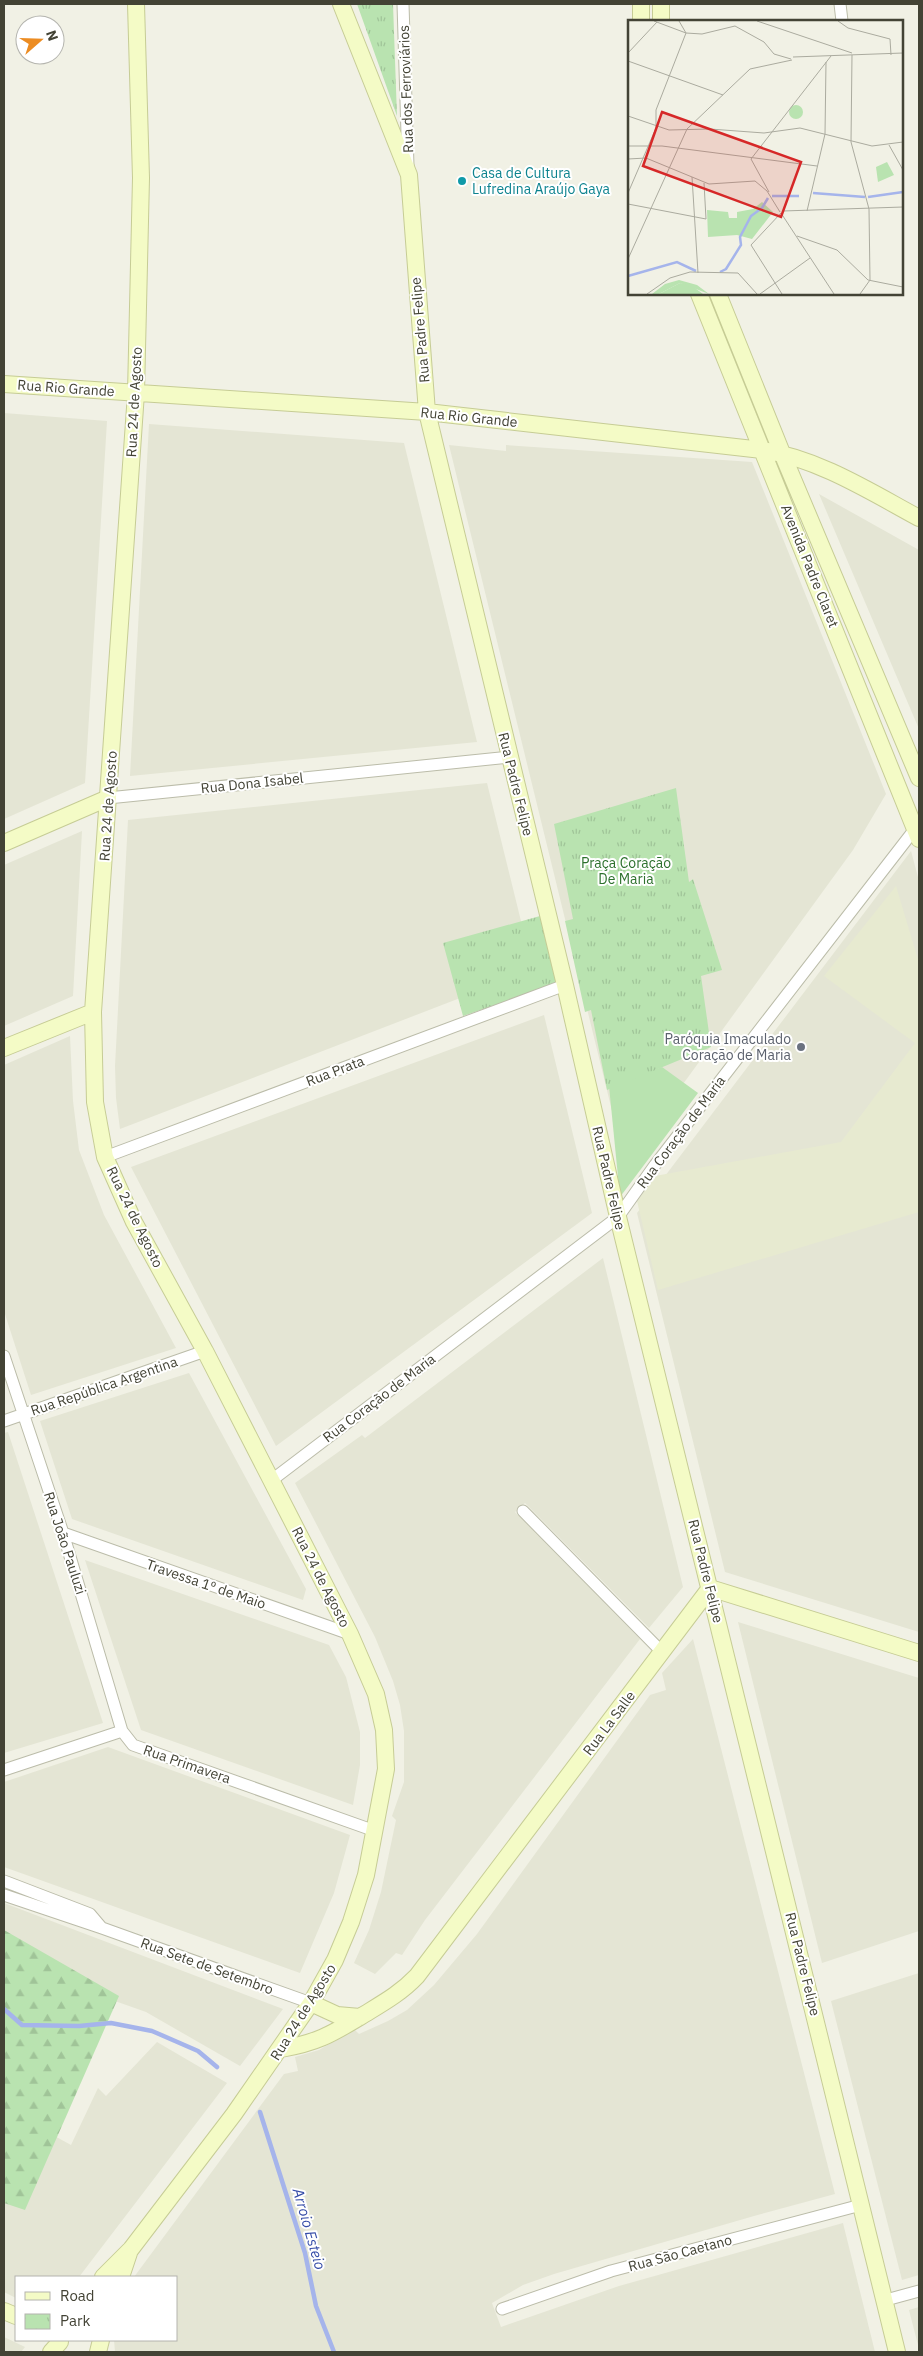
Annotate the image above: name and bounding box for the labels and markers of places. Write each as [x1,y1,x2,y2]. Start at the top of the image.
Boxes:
place label: Casa de Cultura Lufredina Araújo Gaya [472,164,611,198]
marker: Casa de Cultura Lufredina Araújo Gaya [456,175,468,187]
place label: Paróquia Imaculado Coração de Maria [664,1030,792,1064]
marker: Paróquia Imaculado Coração de Maria [795,1041,807,1053]

